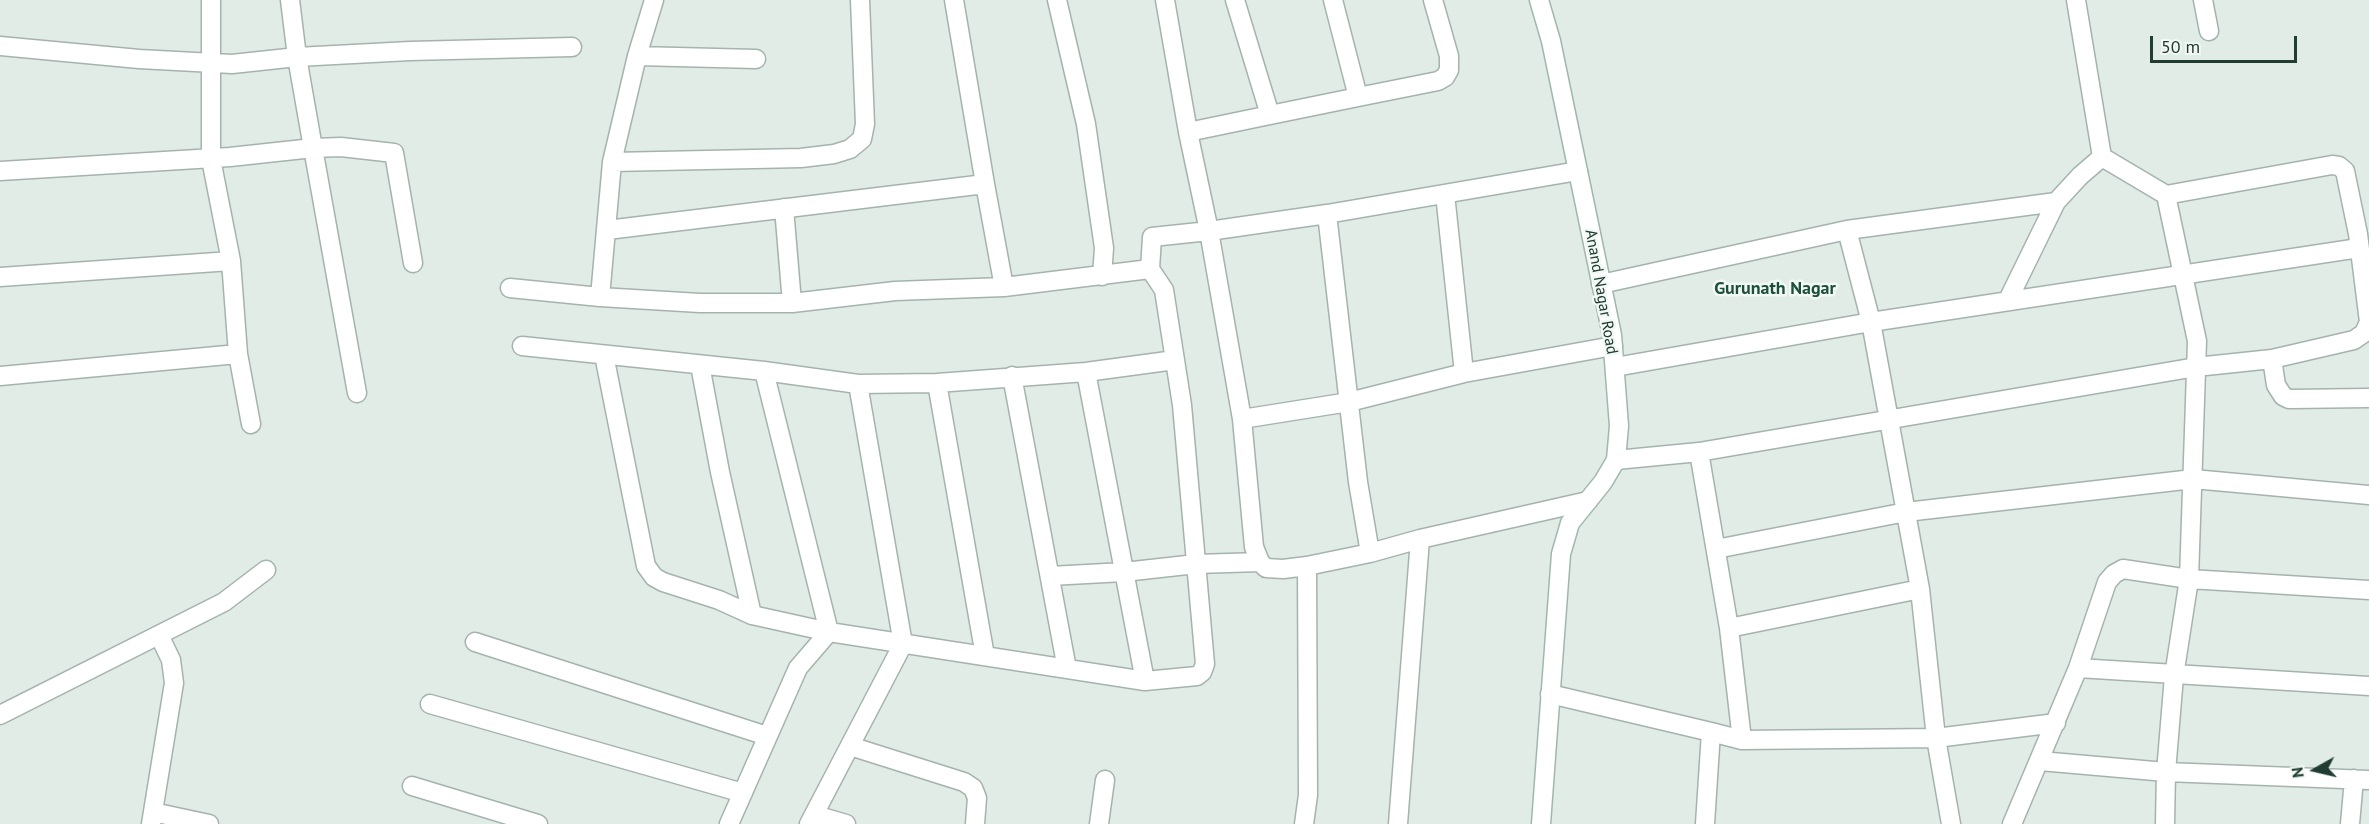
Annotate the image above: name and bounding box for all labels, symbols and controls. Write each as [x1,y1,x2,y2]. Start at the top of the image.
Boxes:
scale bar [2153,24,2300,62]
text: 50 m [2161,35,2200,58]
street label: Anand Nagar Road [1581,228,1621,356]
district label: Gurunath Nagar [1714,278,1836,300]
north arrow [2285,740,2345,800]
text: N [2287,766,2308,779]

